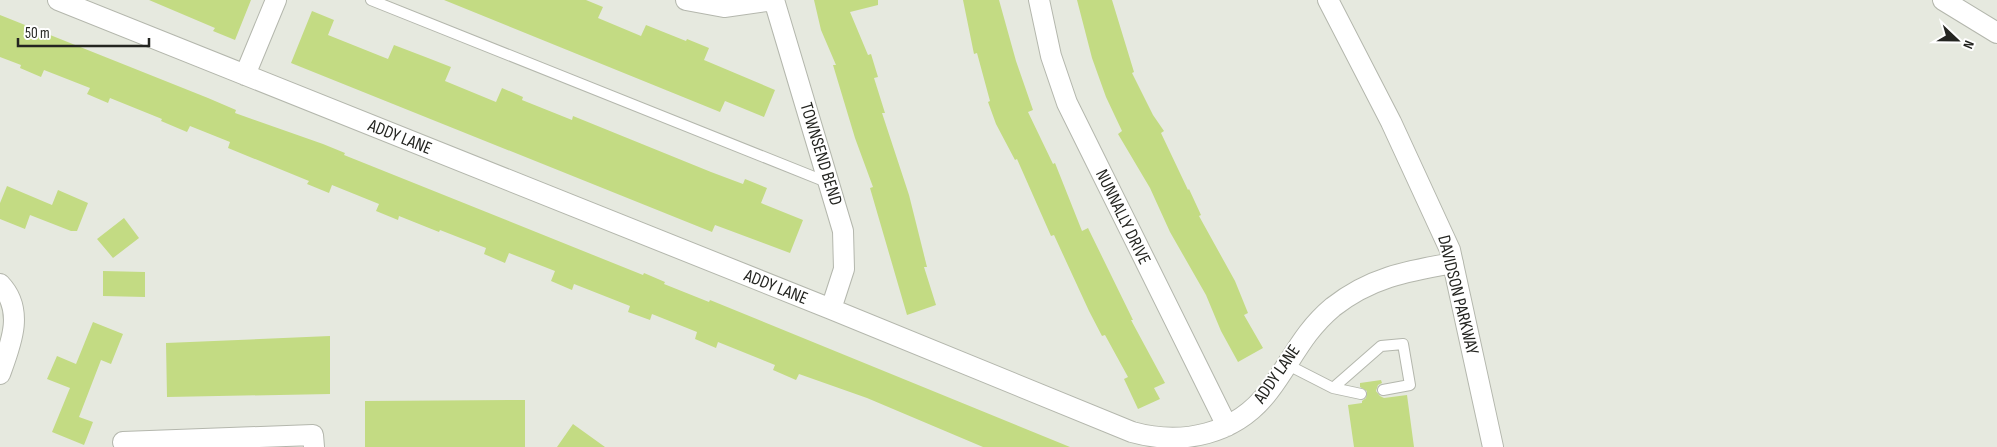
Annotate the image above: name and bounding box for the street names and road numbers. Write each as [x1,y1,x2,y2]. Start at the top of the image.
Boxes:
street label: TOWNSEND BEND [795,100,847,208]
street label: ADDY LANE [364,114,435,159]
street label: NUNNALLY DRIVE [1091,166,1155,268]
street label: DAVIDSON PARKWAY [1433,233,1483,357]
street label: ADDY LANE [740,264,811,309]
street label: ADDY LANE [1249,341,1305,408]

